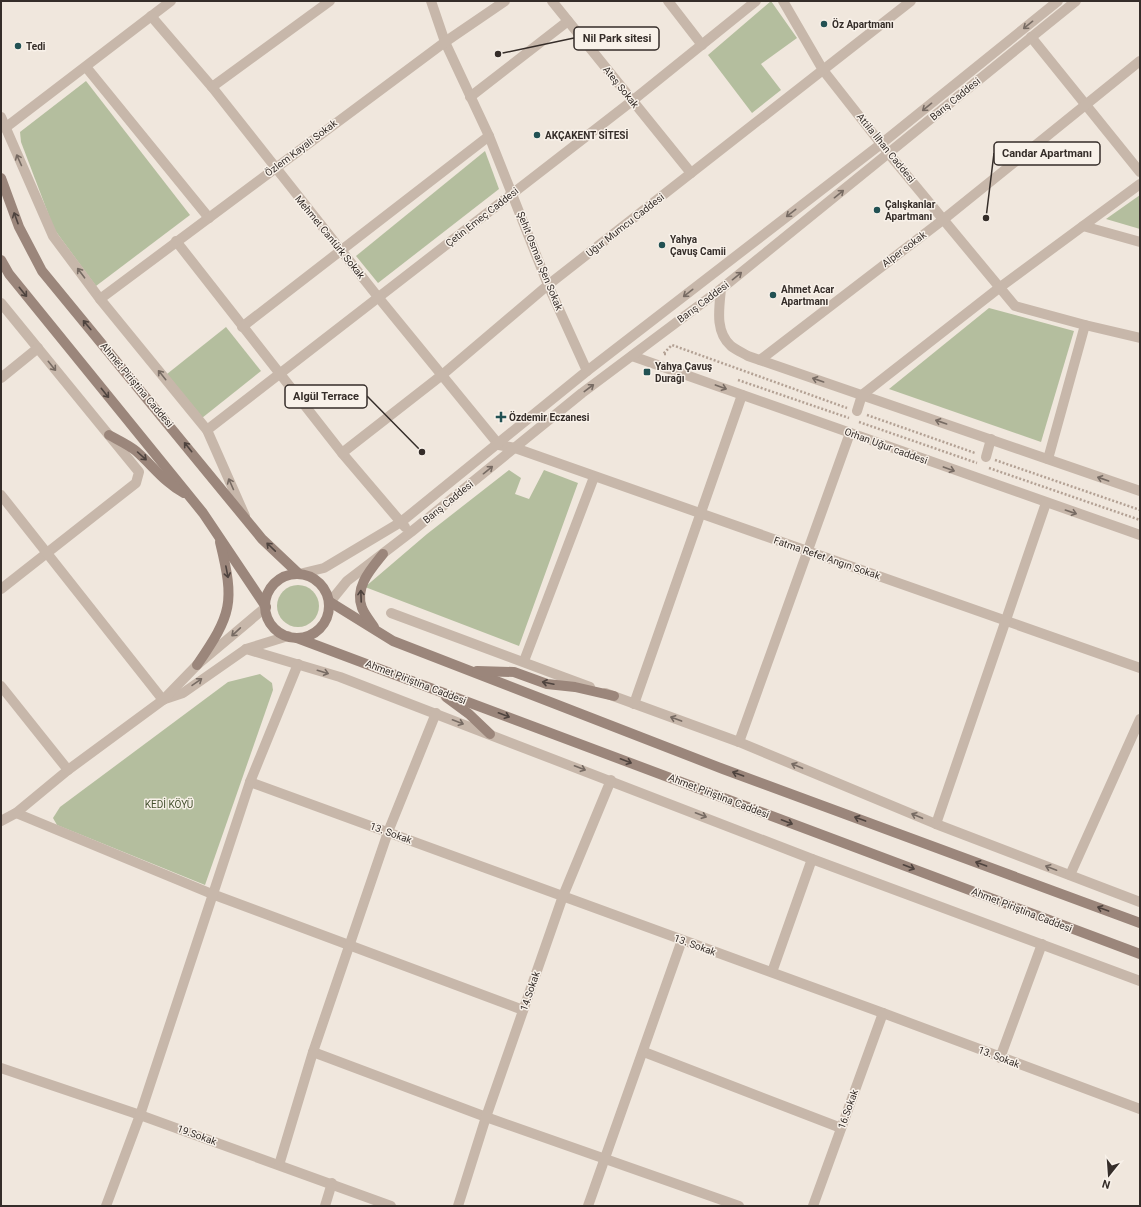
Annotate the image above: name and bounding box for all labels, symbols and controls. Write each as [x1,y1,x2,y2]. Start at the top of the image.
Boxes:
place label: Öz Apartmanı [832,17,894,30]
marker: Öz Apartmanı [819,19,829,29]
one-way arrow [1022,21,1033,30]
callout: Nil Park sitesi [574,27,659,50]
text: Nil Park sitesi [583,32,651,45]
marker: Tedi [13,41,23,51]
place label: Tedi [26,41,46,52]
street label: Ateş Sokak [601,64,642,111]
street label: Barış Caddesi [928,75,982,123]
one-way arrow [921,103,932,112]
street label: Attila İlhan Caddesi [855,110,918,185]
street label: Özlem Kayalı Sokak [262,116,340,179]
place label: AKÇAKENT SİTESİ [545,128,628,141]
marker: AKÇAKENT SİTESİ [532,130,542,140]
callout: Candar Apartmanı [994,142,1100,165]
text: Candar Apartmanı [1002,147,1092,160]
one-way arrow [15,154,22,166]
street label: Çetin Emeç Caddesi [443,185,521,249]
one-way arrow [833,190,844,198]
street label: Uğur Mumcu Caddesi [584,191,666,259]
street label: Mehmet Cantürk Sokak [293,193,368,282]
place label: Çalışkanlar Apartmanı [885,199,936,222]
marker: Çalışkanlar Apartmanı [872,205,882,215]
one-way arrow [786,209,797,218]
street label: Şehit Osman Şen Sokak [515,210,565,313]
one-way arrow [11,212,19,224]
street label: Alper sokak [880,228,929,269]
place label: Yahya Çavuş Camii [670,234,726,257]
marker: Yahya Çavuş Camii [657,240,667,250]
one-way arrow [77,268,85,279]
one-way arrow [732,271,743,280]
street label: Barış Caddesi [675,279,731,325]
place label: Ahmet Acar Apartmanı [781,284,835,307]
one-way arrow [19,287,28,298]
one-way arrow [683,289,694,297]
marker: Ahmet Acar Apartmanı [768,290,778,300]
one-way arrow [83,320,92,331]
street label: Ahmet Piriştina Caddesi [98,341,176,429]
one-way arrow [47,360,56,371]
place label: Yahya Çavuş Durağı [655,361,712,384]
marker: Yahya Çavuş Durağı [642,367,652,377]
one-way arrow [158,369,167,380]
one-way arrow [812,375,824,383]
one-way arrow [583,383,594,392]
one-way arrow [715,384,727,392]
callout: Algül Terrace [285,385,367,408]
one-way arrow [101,388,110,398]
text: Algül Terrace [293,390,359,403]
place label: Özdemir Eczanesi [509,410,590,423]
marker: Özdemir Eczanesi [496,412,506,422]
one-way arrow [934,418,947,425]
street label: Orhan Uğur caddesi [843,426,929,466]
one-way arrow [184,442,193,452]
one-way arrow [136,451,146,460]
one-way arrow [483,465,493,474]
one-way arrow [943,465,955,473]
one-way arrow [1098,474,1110,482]
one-way arrow [226,478,234,490]
street label: Barış Caddesi [421,478,475,526]
one-way arrow [1065,509,1078,516]
street label: Fatma Refet Angın Sokak [772,535,883,582]
one-way arrow [266,542,276,552]
one-way arrow [224,565,232,578]
one-way arrow [358,590,365,603]
one-way arrow [231,628,241,637]
street label: Ahmet Piriştina Caddesi [364,658,468,706]
one-way arrow [317,669,330,676]
one-way arrow [192,678,203,686]
one-way arrow [542,679,555,687]
one-way arrow [498,712,510,720]
one-way arrow [670,715,682,723]
one-way arrow [452,718,464,726]
one-way arrow [620,758,632,766]
one-way arrow [791,762,803,770]
one-way arrow [573,765,585,773]
one-way arrow [732,770,744,778]
street label: Ahmet Piriştina Caddesi [667,772,771,820]
park label: KEDİ KÖYÜ [145,798,193,810]
one-way arrow [694,812,706,820]
one-way arrow [911,812,923,820]
one-way arrow [854,815,866,823]
one-way arrow [781,818,793,826]
street label: 13. Sokak [369,820,414,846]
one-way arrow [976,860,988,868]
one-way arrow [1046,863,1058,871]
one-way arrow [902,864,914,872]
street label: Ahmet Piriştina Caddesi [970,886,1074,934]
one-way arrow [1098,905,1110,913]
street label: 13. Sokak [673,932,718,958]
street label: 14.Sokak [518,969,542,1012]
street label: 13. Sokak [977,1044,1022,1070]
street label: 16.Sokak [836,1087,861,1130]
street label: 19.Sokak [176,1123,219,1148]
north arrow [1089,1155,1129,1195]
text: N [1100,1177,1112,1191]

